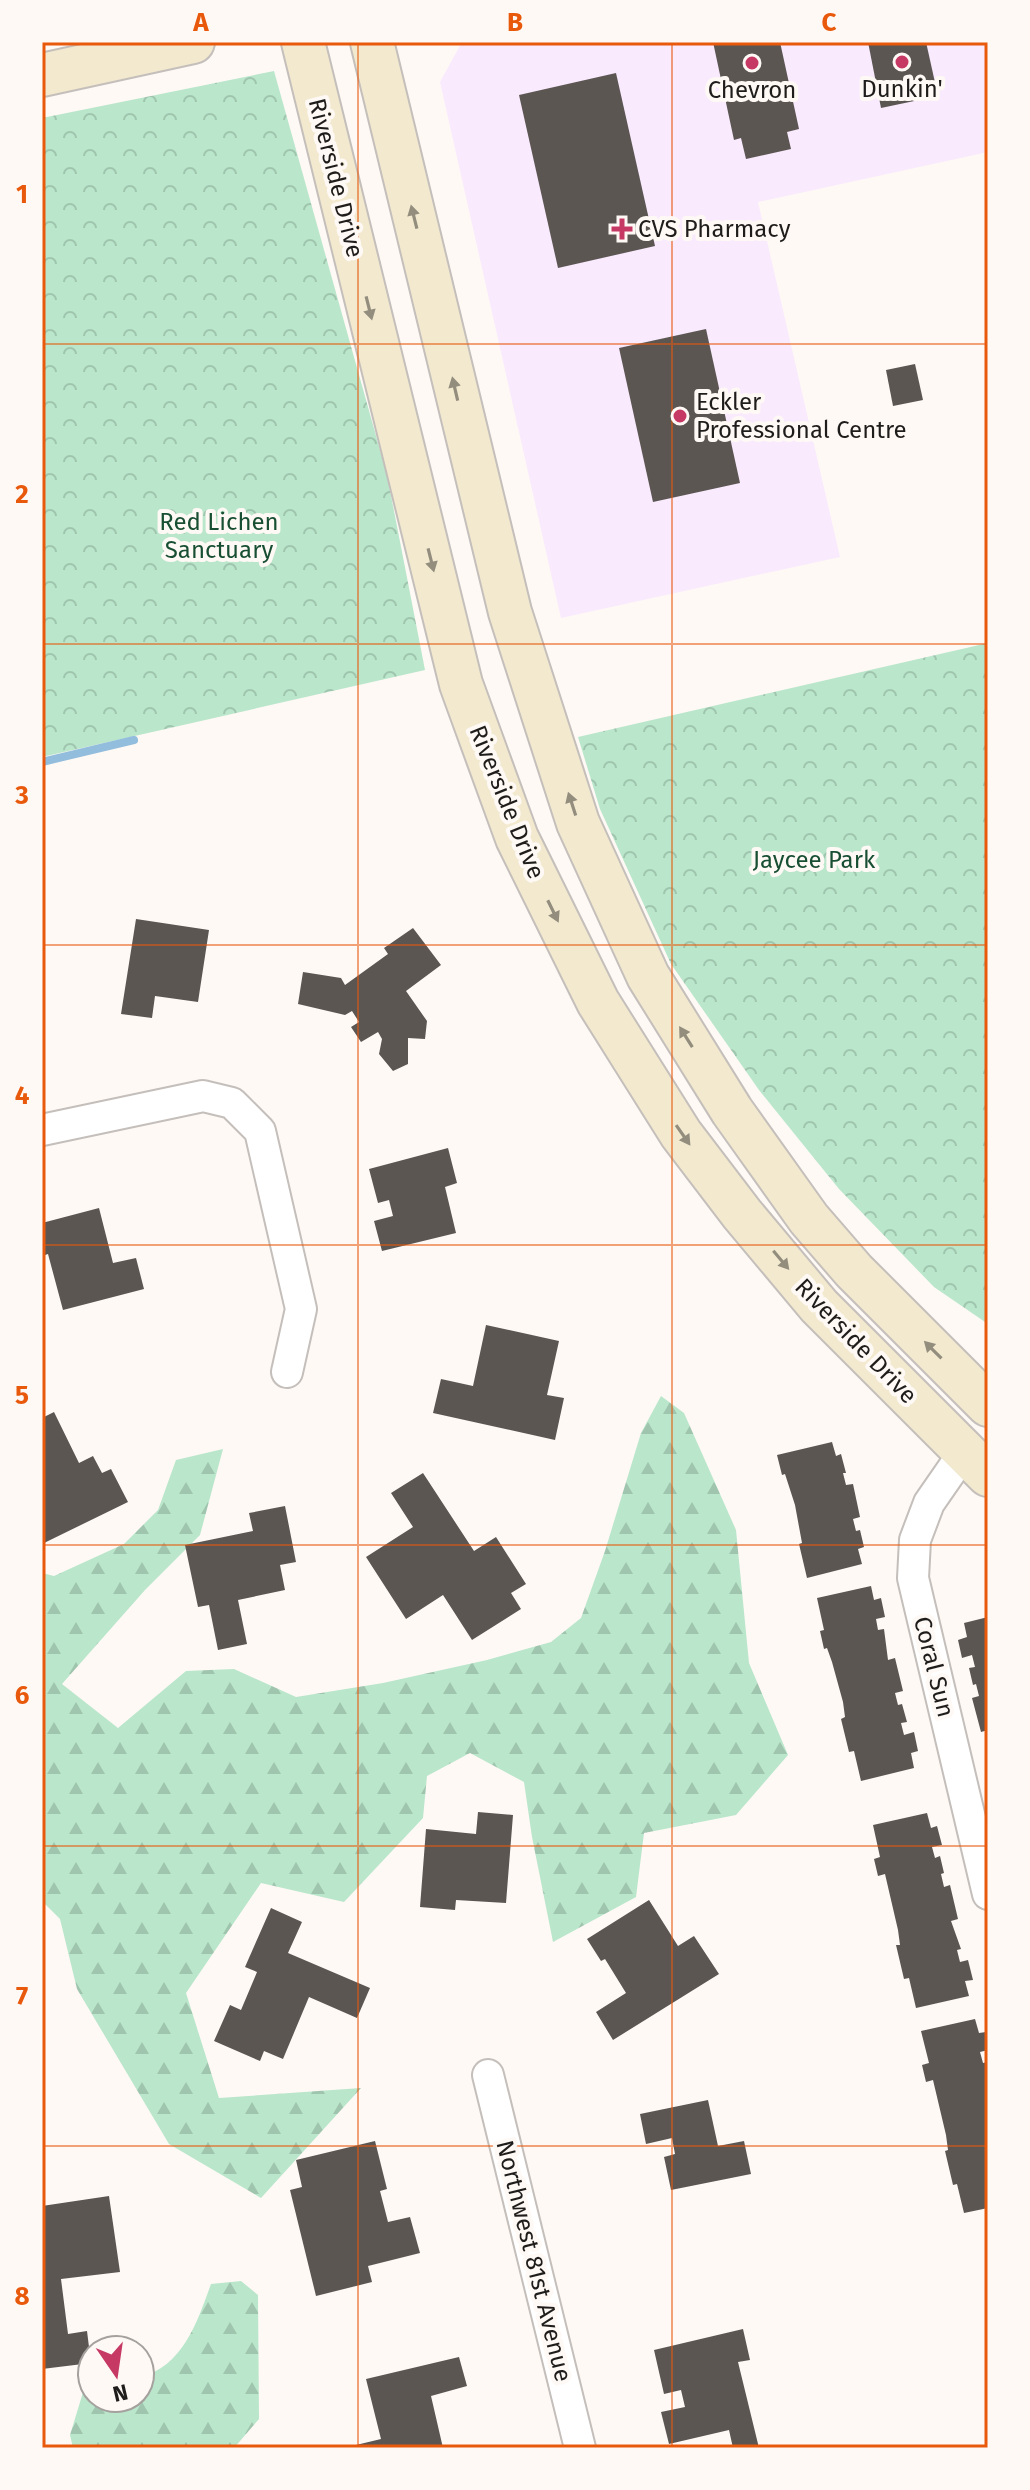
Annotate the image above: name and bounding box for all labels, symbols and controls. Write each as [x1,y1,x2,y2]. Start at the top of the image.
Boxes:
text: A [192,7,209,38]
text: B [507,7,523,38]
text: C [822,7,837,38]
marker: Dunkin' [893,53,911,71]
marker: Chevron [743,54,761,72]
place label: Dunkin' [861,75,943,103]
place label: Chevron [708,76,796,104]
street label: Riverside Drive [303,96,369,260]
text: 1 [16,179,28,210]
one-way arrow [407,205,420,230]
place label: CVS Pharmacy [638,215,791,243]
marker: CVS Pharmacy [613,220,631,238]
one-way arrow [363,296,375,321]
one-way arrow [448,376,460,401]
place label: Eckler Professional Centre [696,388,907,444]
marker: Eckler Professional Centre [671,407,689,425]
text: 2 [15,479,29,510]
park label: Red Lichen Sanctuary [159,508,279,564]
one-way arrow [425,548,438,573]
street label: Riverside Drive [463,721,551,883]
text: 3 [14,780,29,811]
one-way arrow [565,792,578,816]
park label: Jaycee Park [753,846,876,874]
one-way arrow [546,899,560,922]
one-way arrow [679,1026,693,1048]
text: 4 [15,1080,30,1111]
one-way arrow [675,1125,690,1146]
one-way arrow [772,1250,789,1270]
street label: Riverside Drive [789,1273,923,1409]
one-way arrow [924,1341,943,1360]
text: 5 [15,1380,29,1411]
street label: Coral Sun [908,1614,960,1720]
text: 6 [15,1680,30,1711]
text: 7 [16,1981,28,2012]
street label: Northwest 81st Avenue [490,2137,578,2385]
text: 8 [14,2281,30,2312]
north arrow [76,2334,156,2414]
text: N [110,2378,131,2408]

